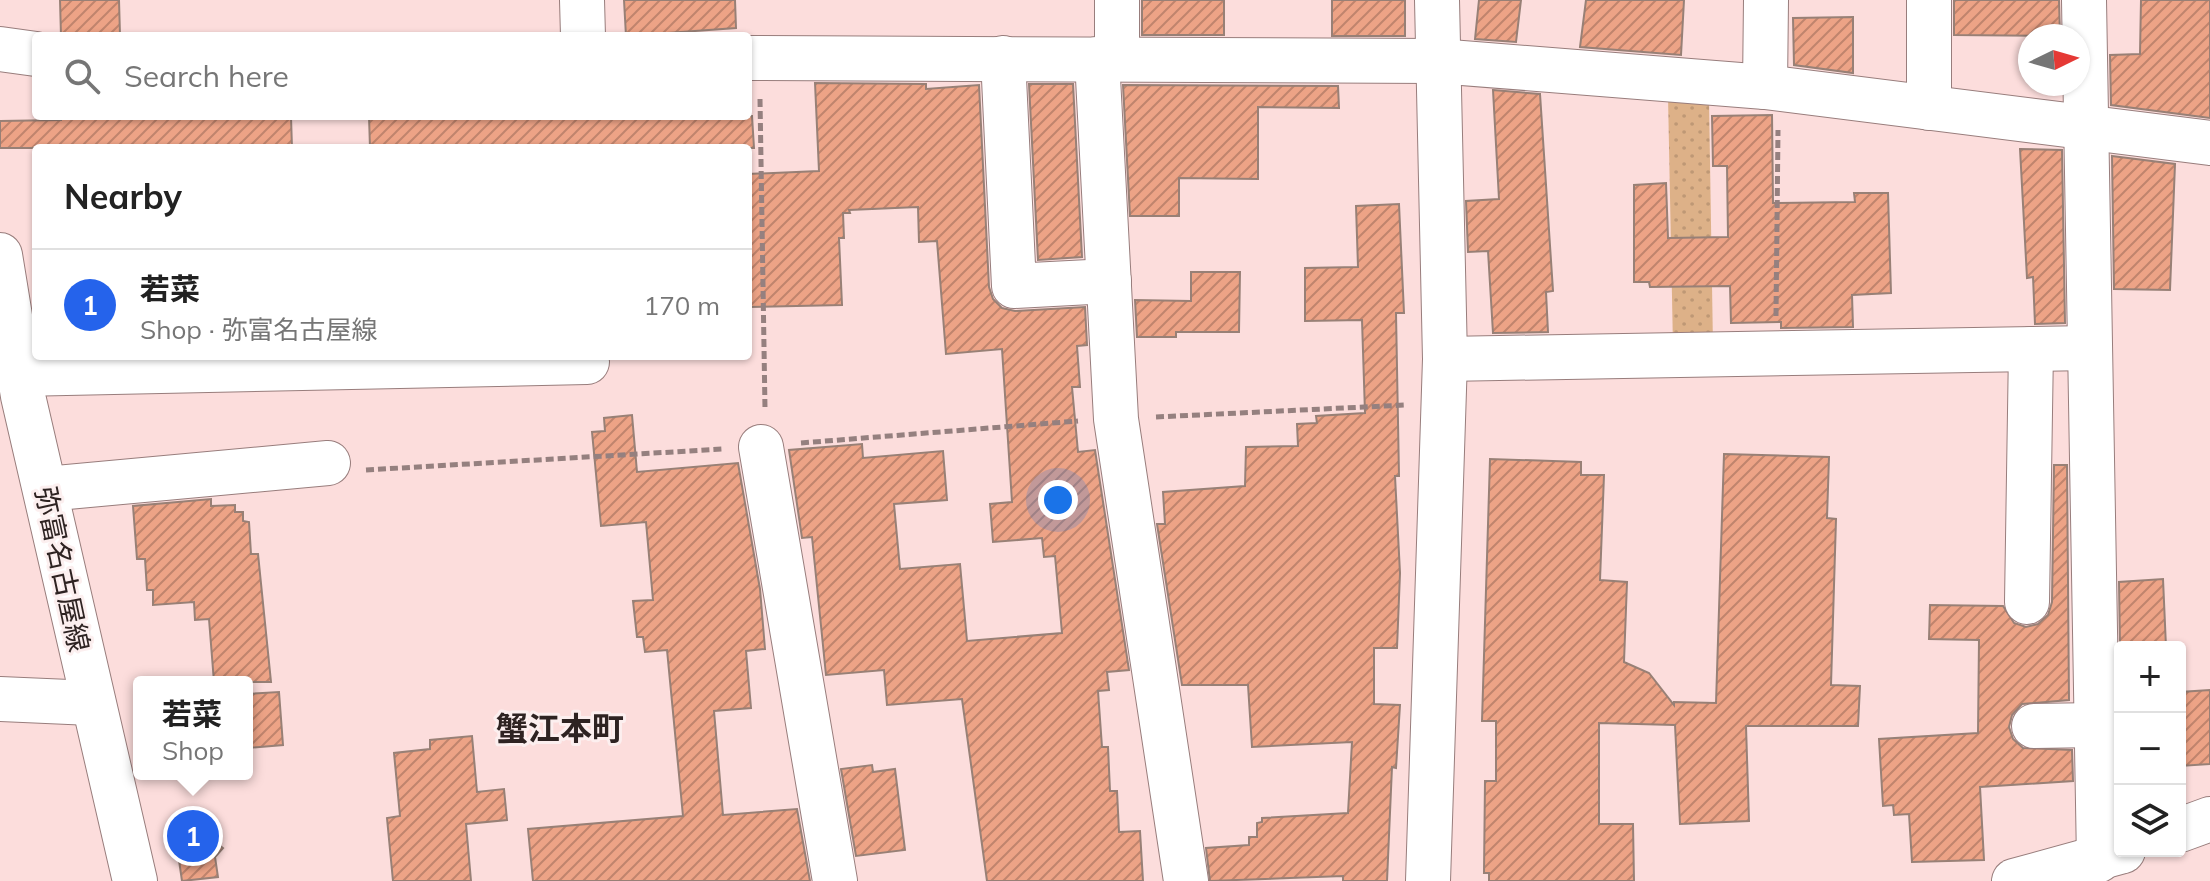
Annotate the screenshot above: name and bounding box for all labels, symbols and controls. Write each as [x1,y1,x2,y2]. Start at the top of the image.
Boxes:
north arrow [2018,24,2090,96]
search box [32,32,752,120]
icon: search [60,54,104,98]
text: Search here [124,57,289,95]
text: Nearby [64,175,182,218]
text: 若菜 [140,270,200,308]
text: 1 [82,289,98,322]
text: 170 m [644,289,720,322]
text: Shop · 弥富名古屋線 [140,313,377,346]
your location [1038,480,1078,520]
street label: 弥富名古屋線 [28,483,98,655]
map controls [2114,641,2186,857]
button: + [2114,641,2186,713]
popup [133,676,253,780]
text: 若菜 [162,695,222,733]
district label: 蟹江本町 [496,708,624,748]
button: − [2114,713,2186,785]
text: Shop [162,734,224,767]
button: layers [2114,785,2186,857]
pin: 1 [167,806,219,866]

